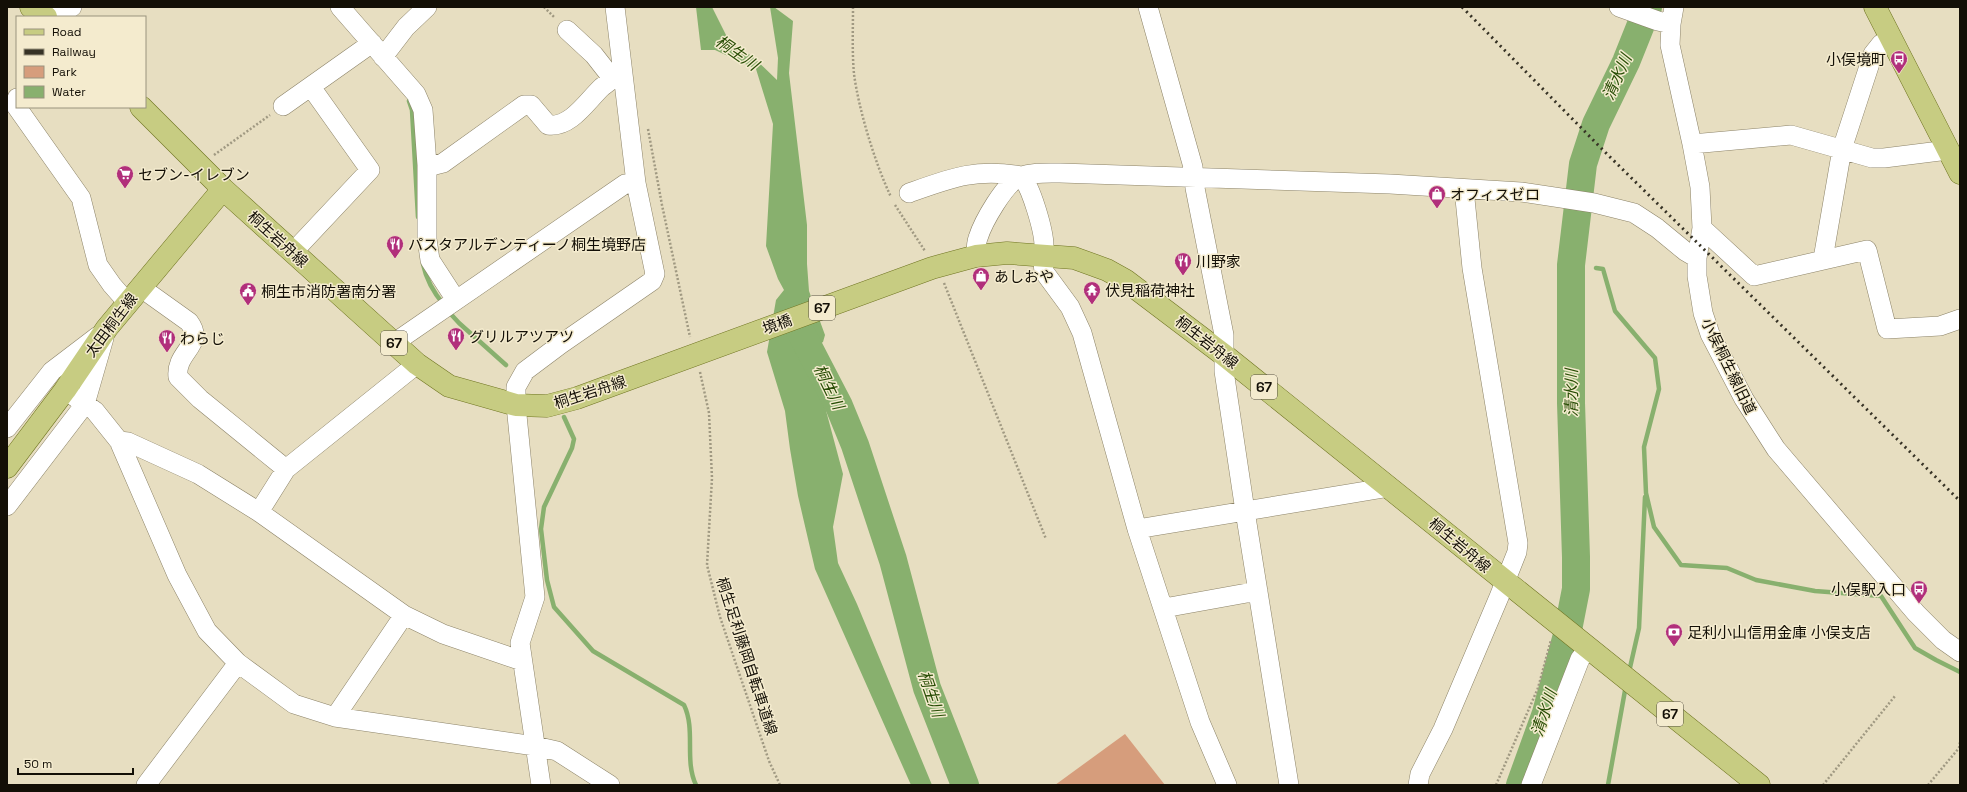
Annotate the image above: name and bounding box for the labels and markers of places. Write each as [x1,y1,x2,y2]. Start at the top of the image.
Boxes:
bus stop icon: 小俣境町 [1889,49,1909,74]
place label: 小俣境町 [1826,50,1886,69]
supermarket icon: セブン-イレブン [115,164,135,189]
place label: セブン-イレブン [138,165,250,184]
shop icon: オフィスゼロ [1427,184,1447,209]
place label: オフィスゼロ [1450,185,1540,204]
restaurant icon: パスタアルデンティーノ桐生境野店 [385,234,405,259]
place label: パスタアルデンティーノ桐生境野店 [408,235,646,254]
restaurant icon: 川野家 [1173,251,1193,276]
place label: 川野家 [1196,252,1241,271]
shop icon: あしおや [971,266,991,291]
place label: あしおや [994,267,1054,286]
temple icon: 伏見稲荷神社 [1082,280,1102,305]
public building icon: 桐生市消防署南分署 [238,281,258,306]
place label: 伏見稲荷神社 [1105,281,1195,300]
place label: 桐生市消防署南分署 [261,282,396,301]
restaurant icon: グリルアツアツ [446,326,466,351]
place label: グリルアツアツ [469,327,574,346]
restaurant icon: わらじ [157,328,177,353]
place label: わらじ [180,329,225,348]
bus stop icon: 小俣駅入口 [1909,579,1929,604]
place label: 小俣駅入口 [1831,580,1906,599]
bank icon: 足利小山信用金庫 小俣支店 [1664,622,1684,647]
place label: 足利小山信用金庫 小俣支店 [1687,623,1871,642]

